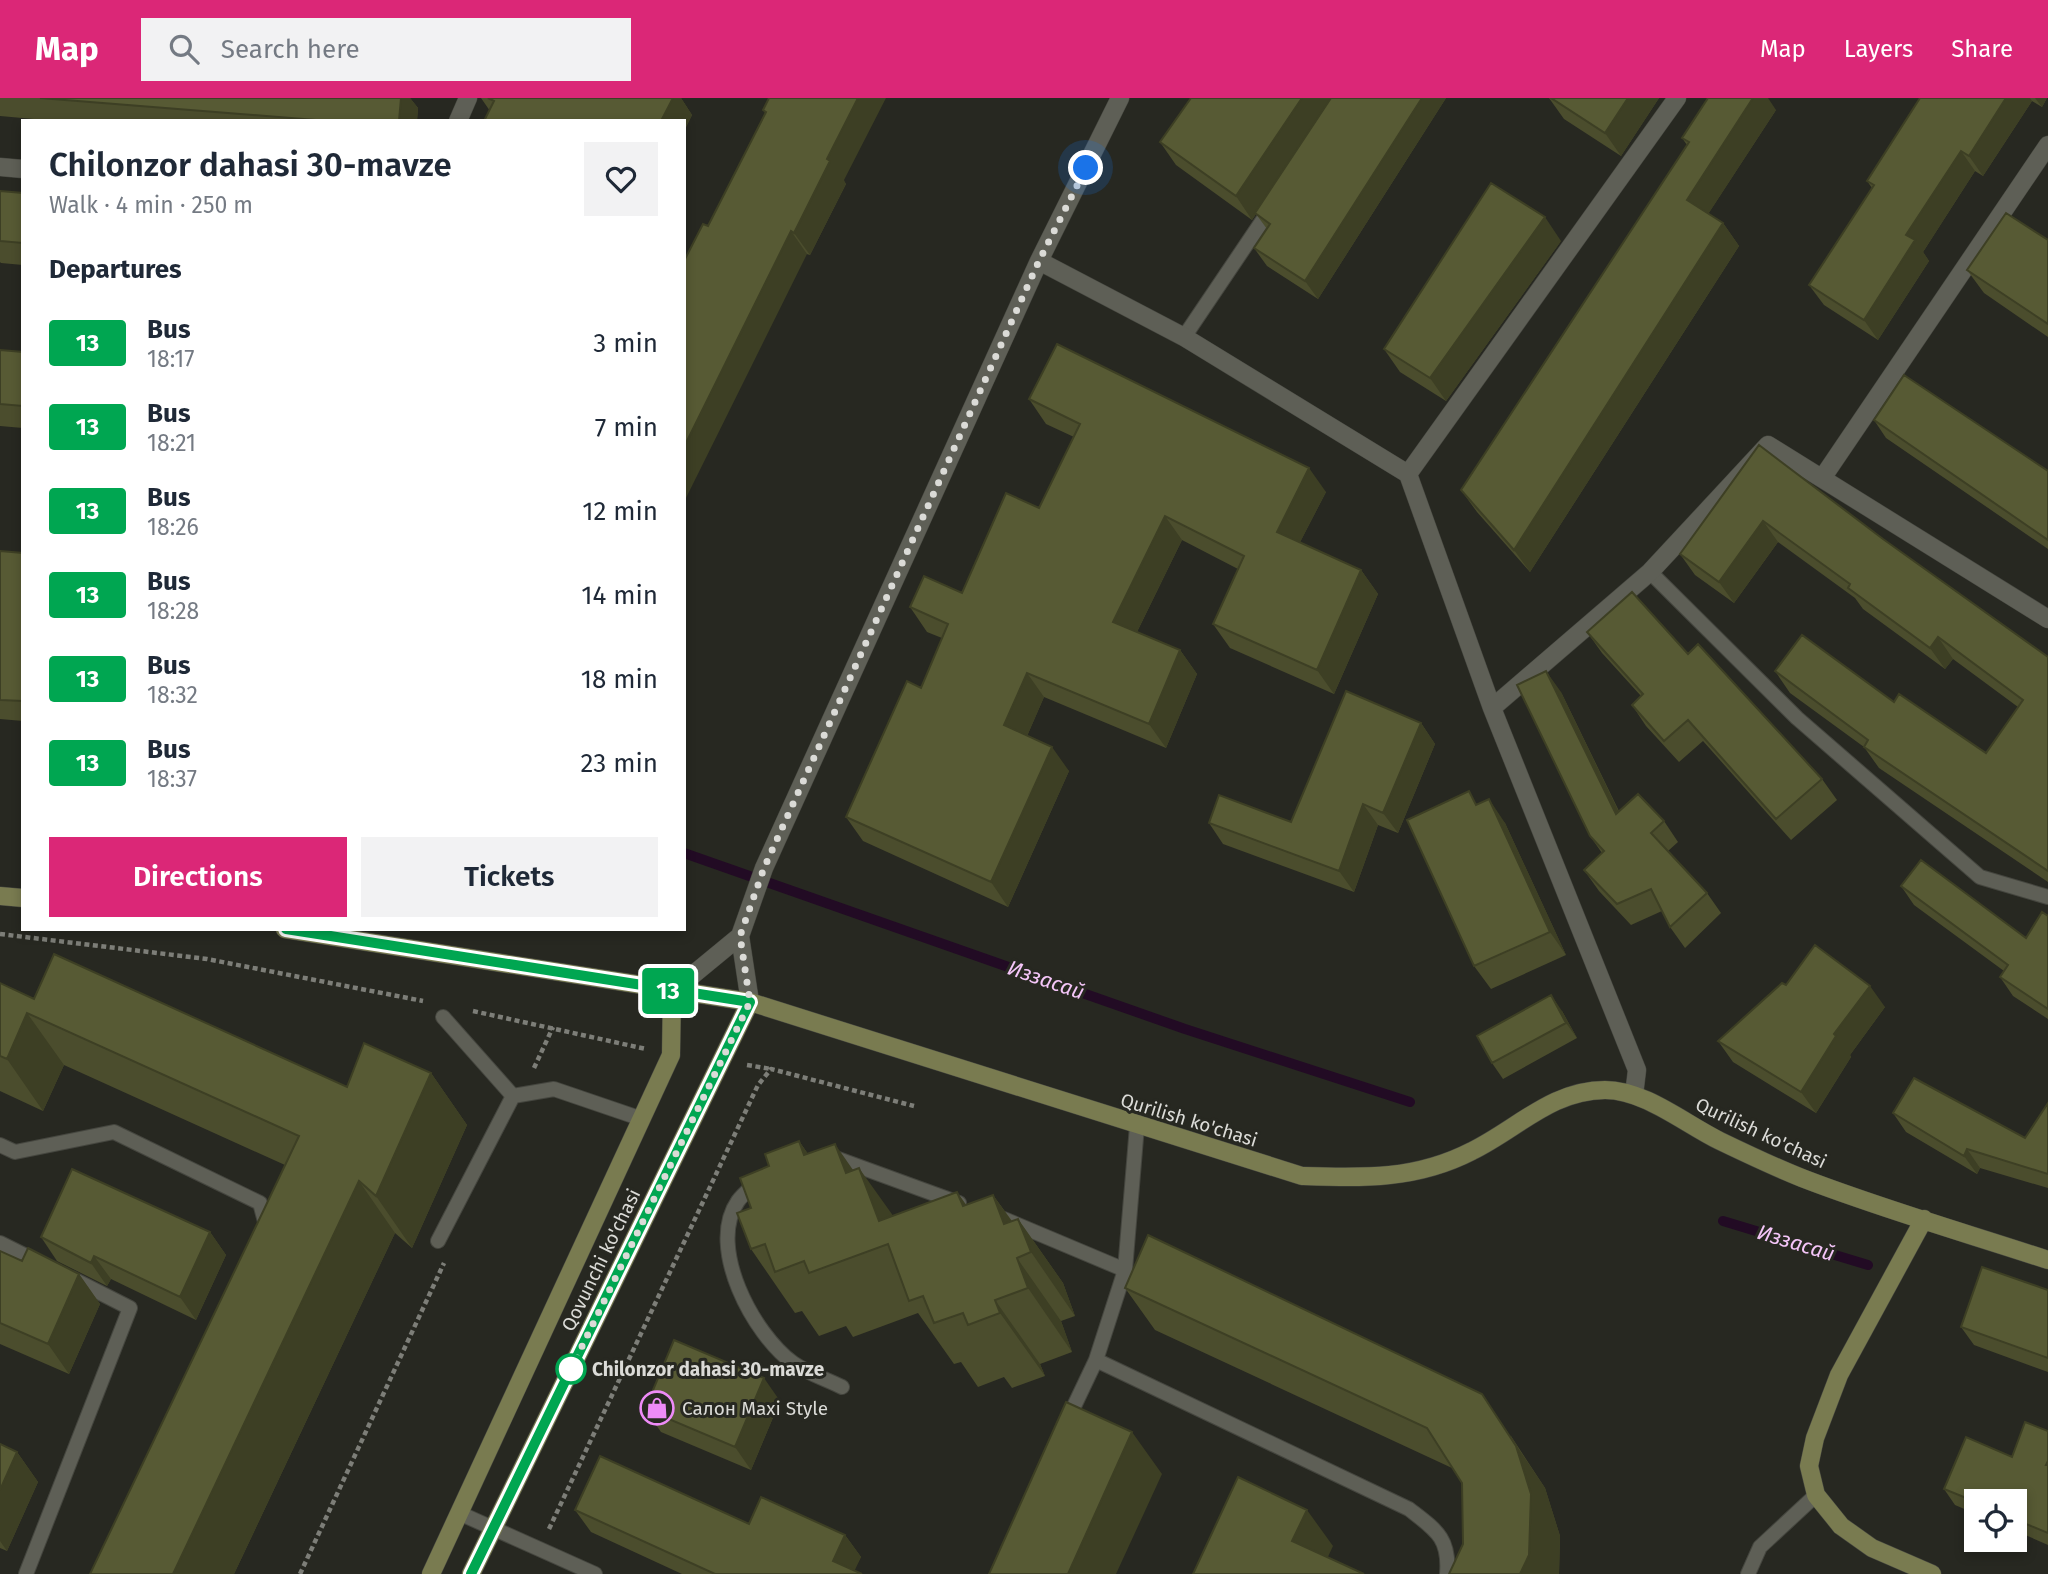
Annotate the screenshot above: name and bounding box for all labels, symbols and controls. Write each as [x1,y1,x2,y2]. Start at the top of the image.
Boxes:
search box [141,18,631,81]
text: Map [35,29,99,69]
icon: search [165,30,203,68]
text: Search here [221,34,360,65]
text: Map [1760,35,1806,63]
text: Layers [1844,35,1913,63]
text: Share [1951,35,2013,63]
button: heart [584,142,658,216]
text: Chilonzor dahasi 30-mavze [49,145,452,185]
your location [1068,150,1103,185]
text: Walk · 4 min · 250 m [49,191,253,219]
text: Departures [49,254,182,285]
text: Bus [147,314,190,345]
text: 3 min [593,328,658,359]
text: 13 [76,329,99,357]
text: 18:17 [147,345,194,373]
text: Bus [147,398,190,429]
text: 7 min [595,412,658,443]
text: 13 [76,413,99,441]
text: 18:21 [147,429,196,457]
text: Bus [147,482,190,513]
text: 12 min [582,496,658,527]
text: 13 [76,497,99,525]
text: 18:26 [147,513,199,541]
text: Bus [147,566,190,597]
text: 14 min [581,580,658,611]
text: 13 [76,581,99,609]
text: 18:28 [147,597,199,625]
text: Bus [147,650,190,681]
text: 18 min [581,664,658,695]
text: 13 [76,665,99,693]
text: 18:32 [147,681,198,709]
text: Bus [147,734,190,765]
text: 23 min [581,748,658,779]
text: 13 [76,749,99,777]
text: 18:37 [147,765,197,793]
button: Directions [49,837,347,917]
button: Tickets [361,837,658,917]
water label: Иззасай [1004,955,1088,1005]
line badge: 13 [636,968,700,1014]
text: 13 [656,977,680,1005]
street label: Qurilish ko'chasi [1118,1088,1260,1152]
street label: Qurilish ko'chasi [1692,1093,1830,1173]
street label: Qovunchi ko'chasi [557,1185,645,1335]
water label: Иззасай [1754,1219,1838,1267]
marker: Chilonzor dahasi 30-mavze [556,1354,586,1384]
place label: Chilonzor dahasi 30-mavze [592,1358,824,1381]
shop icon: Салон Maxi Style [638,1389,676,1427]
place label: Салон Maxi Style [682,1397,828,1420]
map controls [1964,1489,2027,1552]
button: locate [1964,1489,2027,1552]

